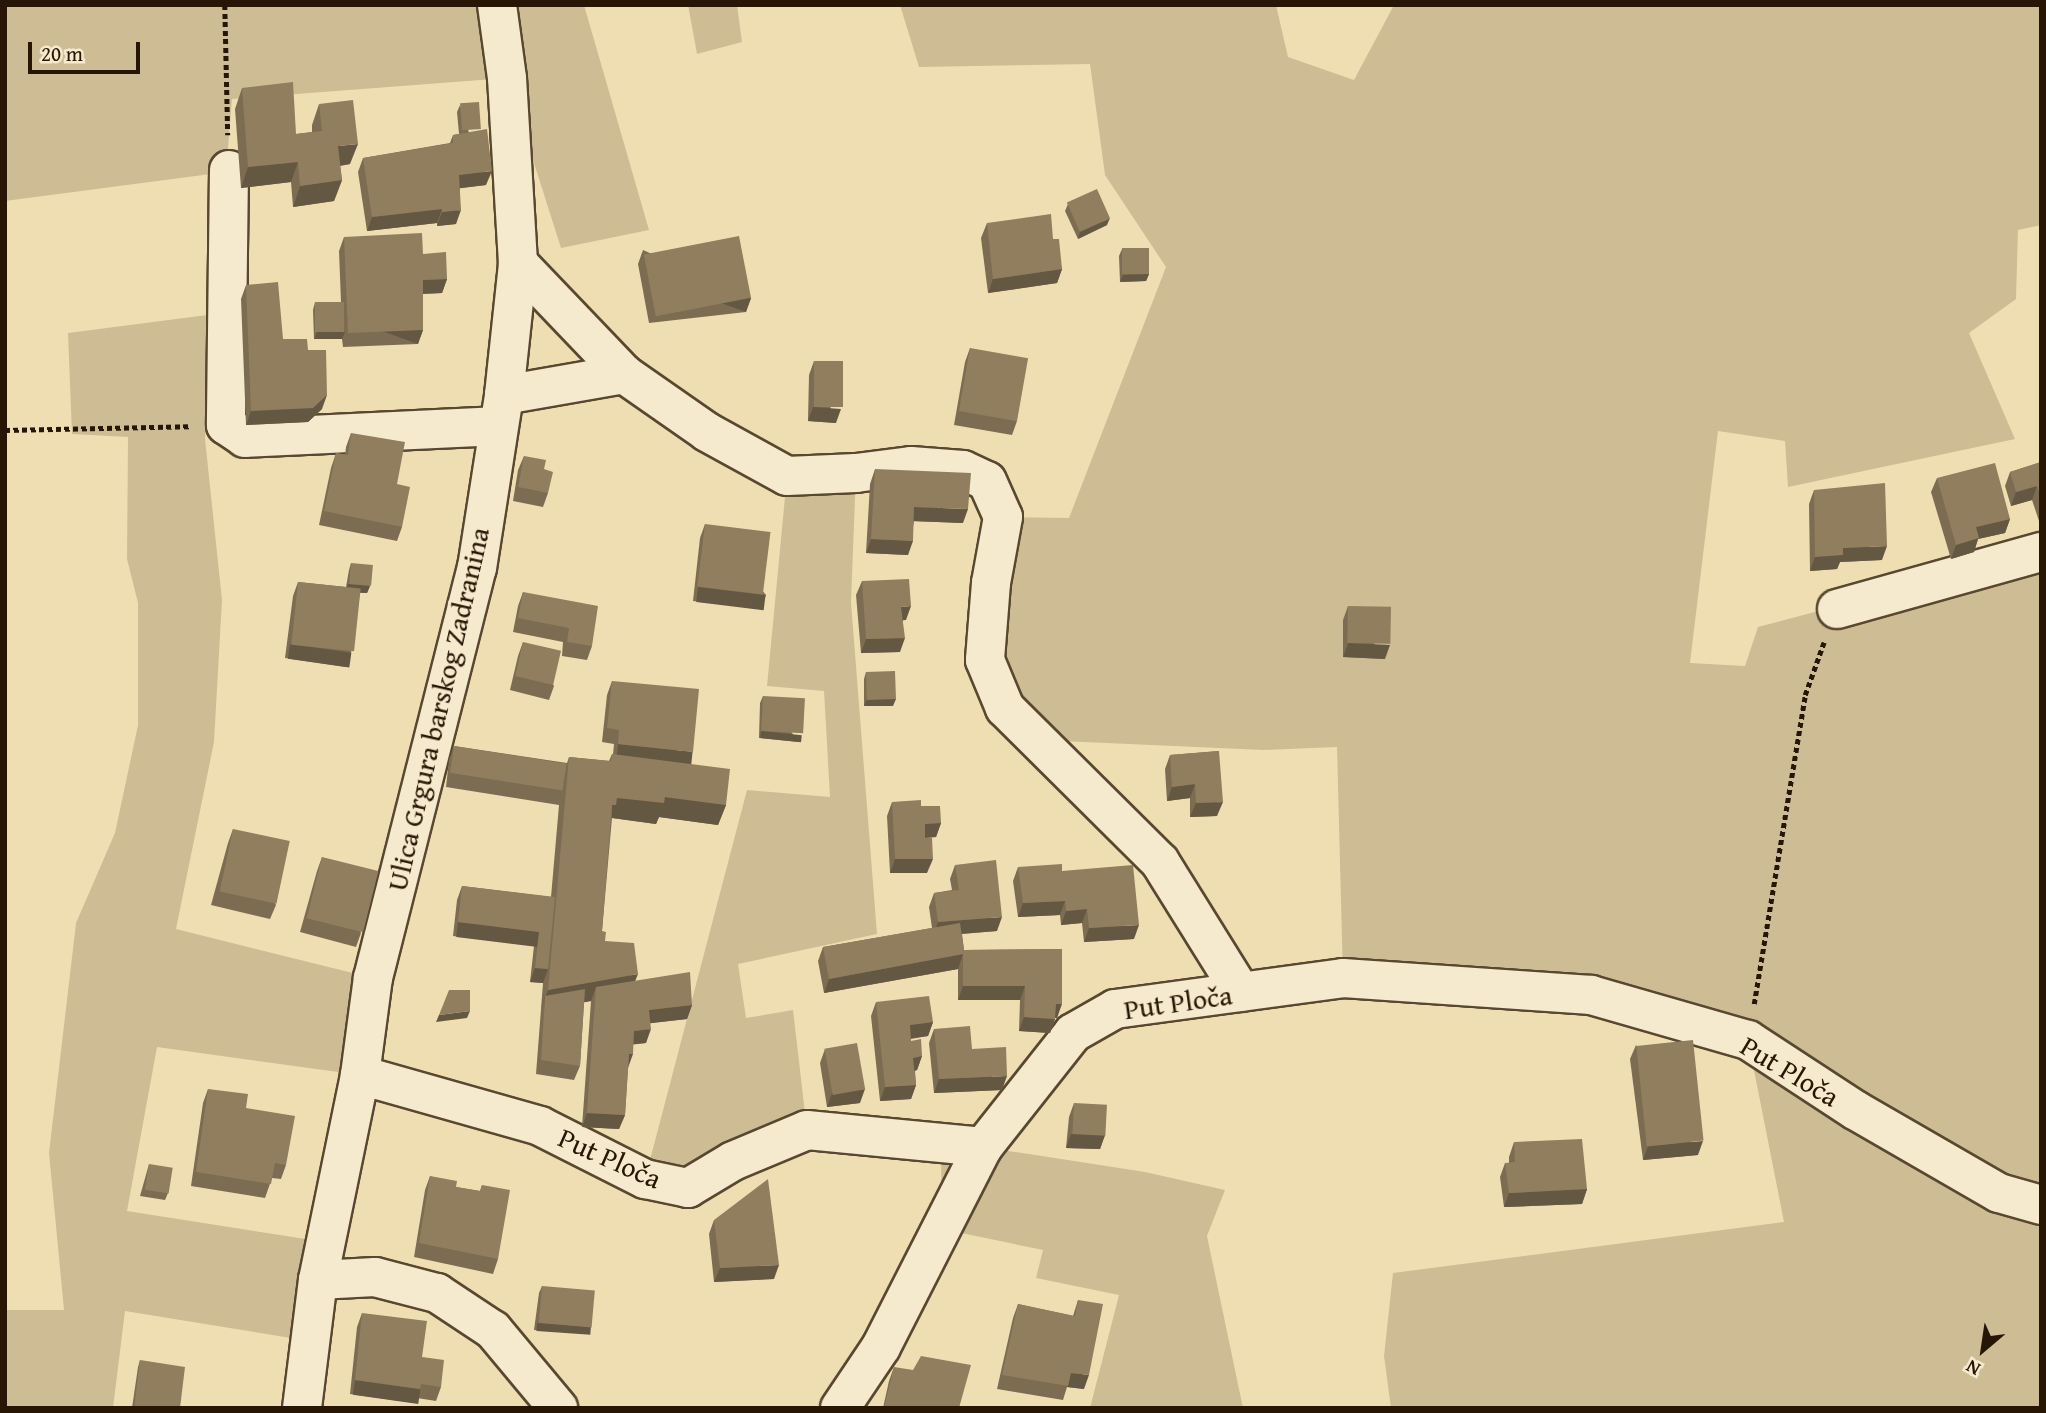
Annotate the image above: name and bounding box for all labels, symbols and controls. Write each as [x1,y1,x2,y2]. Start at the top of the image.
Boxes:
scale bar [32,28,144,72]
text: 20 m [41,38,83,69]
street label: Ulica Grgura barskog Zadranina [380,524,496,894]
street label: Put Ploča [1122,978,1234,1026]
street label: Put Ploča [1735,1029,1845,1113]
street label: Put Ploča [553,1120,667,1196]
north arrow [1948,1315,2018,1385]
text: N [1960,1353,1985,1384]

